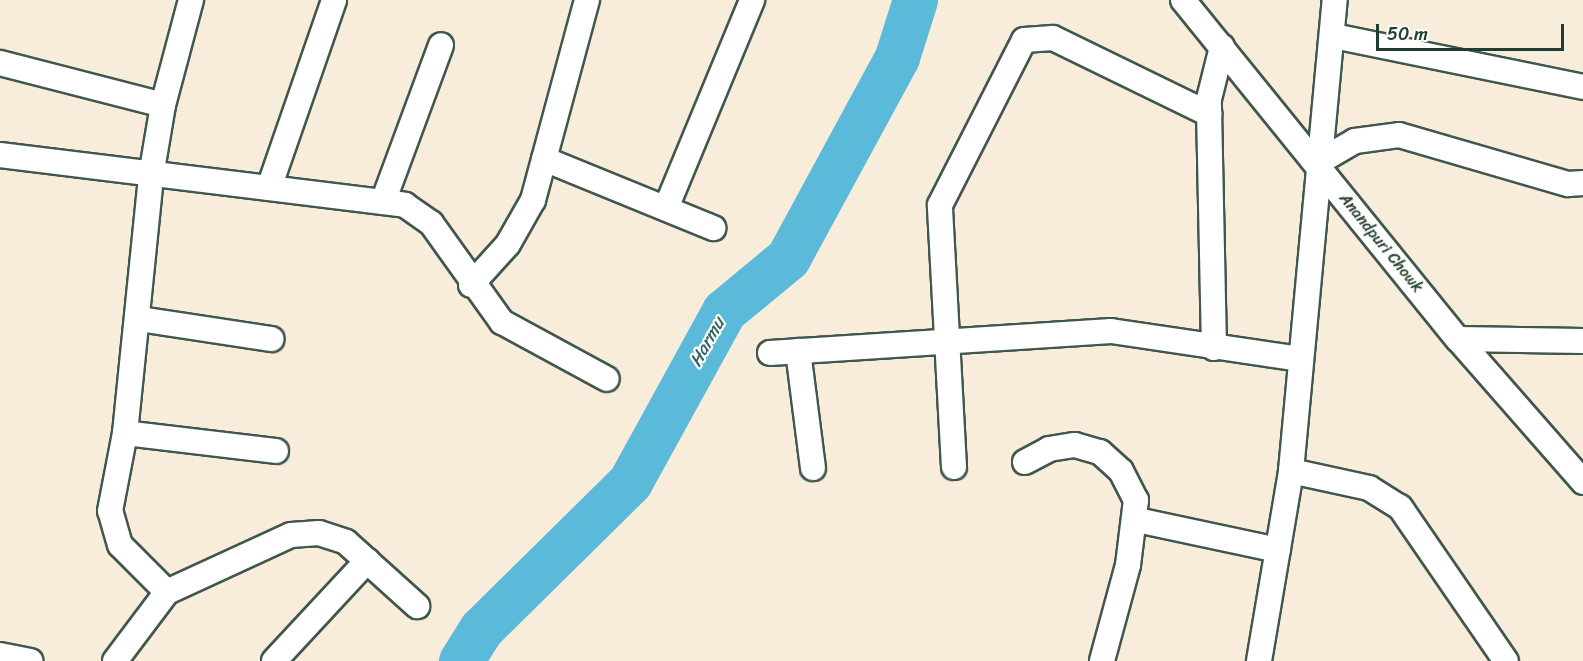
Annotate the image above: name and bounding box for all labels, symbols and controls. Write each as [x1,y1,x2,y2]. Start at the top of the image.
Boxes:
scale bar [1379,12,1566,50]
text: 50 m [1387,18,1428,50]
street label: Anandpuri Chowk [1335,189,1427,297]
water label: Harmu [685,314,729,370]

